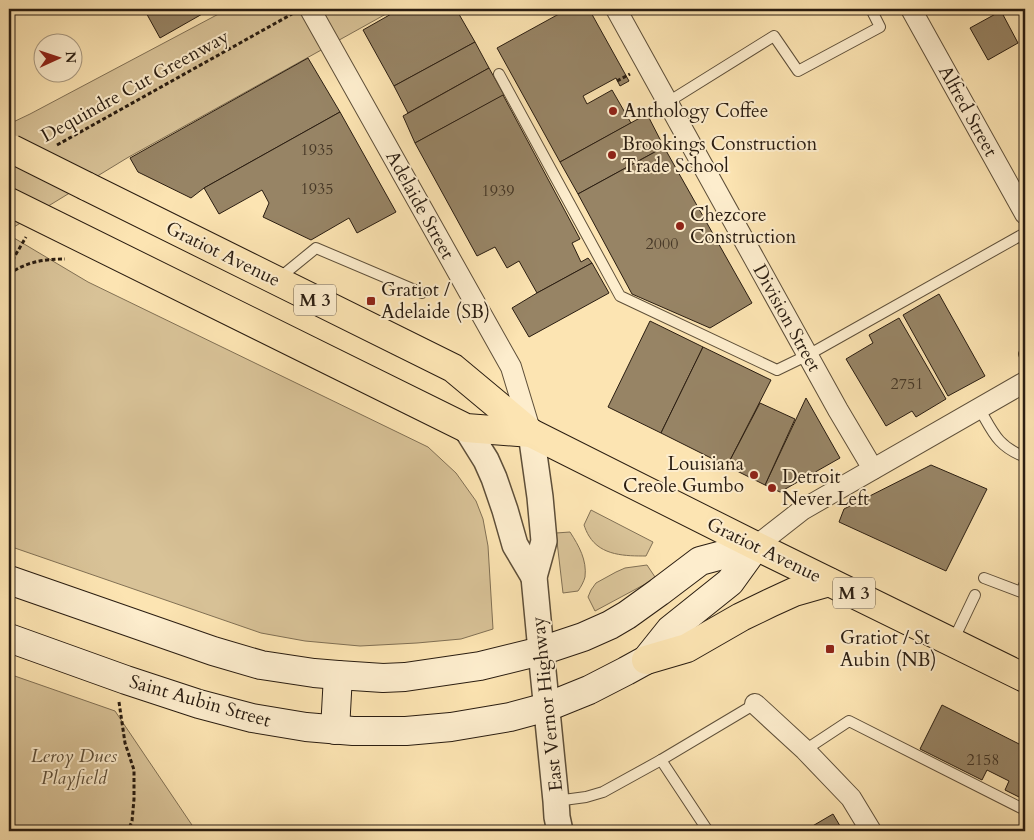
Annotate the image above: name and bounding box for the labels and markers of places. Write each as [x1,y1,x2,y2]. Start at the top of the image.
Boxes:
place label: Anthology Coffee [623,98,768,124]
marker: Anthology Coffee [607,105,619,117]
place label: Brookings Construction Trade School [622,131,817,179]
marker: Brookings Construction Trade School [606,149,618,161]
place label: Chezcore Construction [690,202,797,250]
marker: Chezcore Construction [674,220,686,232]
place label: Gratiot / Adelaide (SB) [381,277,490,325]
marker: Gratiot / Adelaide (SB) [365,295,377,307]
place label: Louisiana Creole Gumbo [623,451,744,499]
place label: Detroit Never Left [782,464,869,512]
marker: Louisiana Creole Gumbo [748,469,760,481]
marker: Detroit Never Left [766,482,778,494]
place label: Gratiot / St Aubin (NB) [840,625,937,673]
marker: Gratiot / St Aubin (NB) [824,643,836,655]

